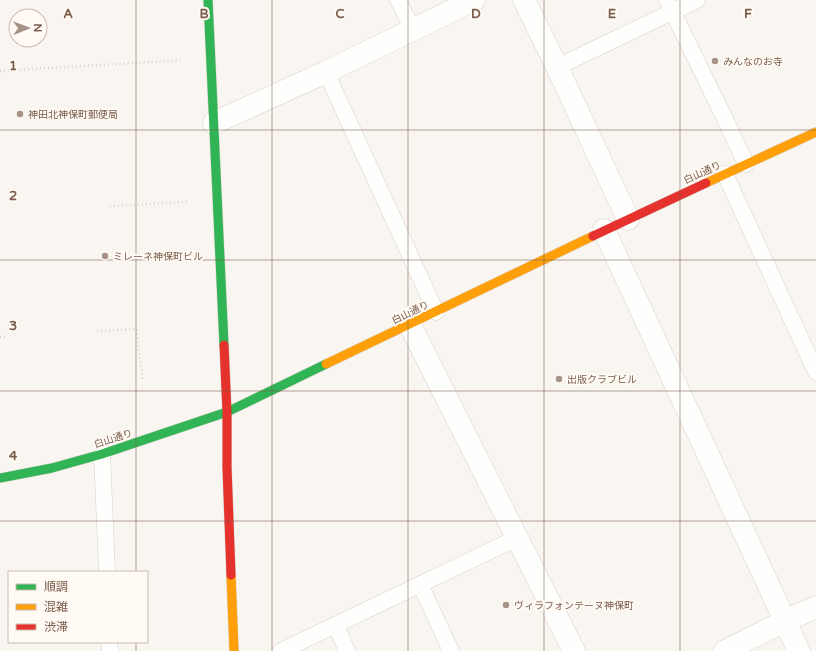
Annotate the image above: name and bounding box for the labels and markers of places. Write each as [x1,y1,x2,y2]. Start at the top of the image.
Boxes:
marker: みんなのお寺 [710,56,720,66]
place label: みんなのお寺 [723,56,783,68]
marker: 神田北神保町郵便局 [15,109,25,119]
place label: 神田北神保町郵便局 [28,109,118,121]
marker: ミレーネ神保町ビル [100,251,110,261]
place label: ミレーネ神保町ビル [113,251,203,263]
marker: 出版クラブビル [554,374,564,384]
place label: 出版クラブビル [567,374,637,386]
marker: ヴィラフォンテーヌ神保町 [501,600,511,610]
place label: ヴィラフォンテーヌ神保町 [514,600,634,612]

